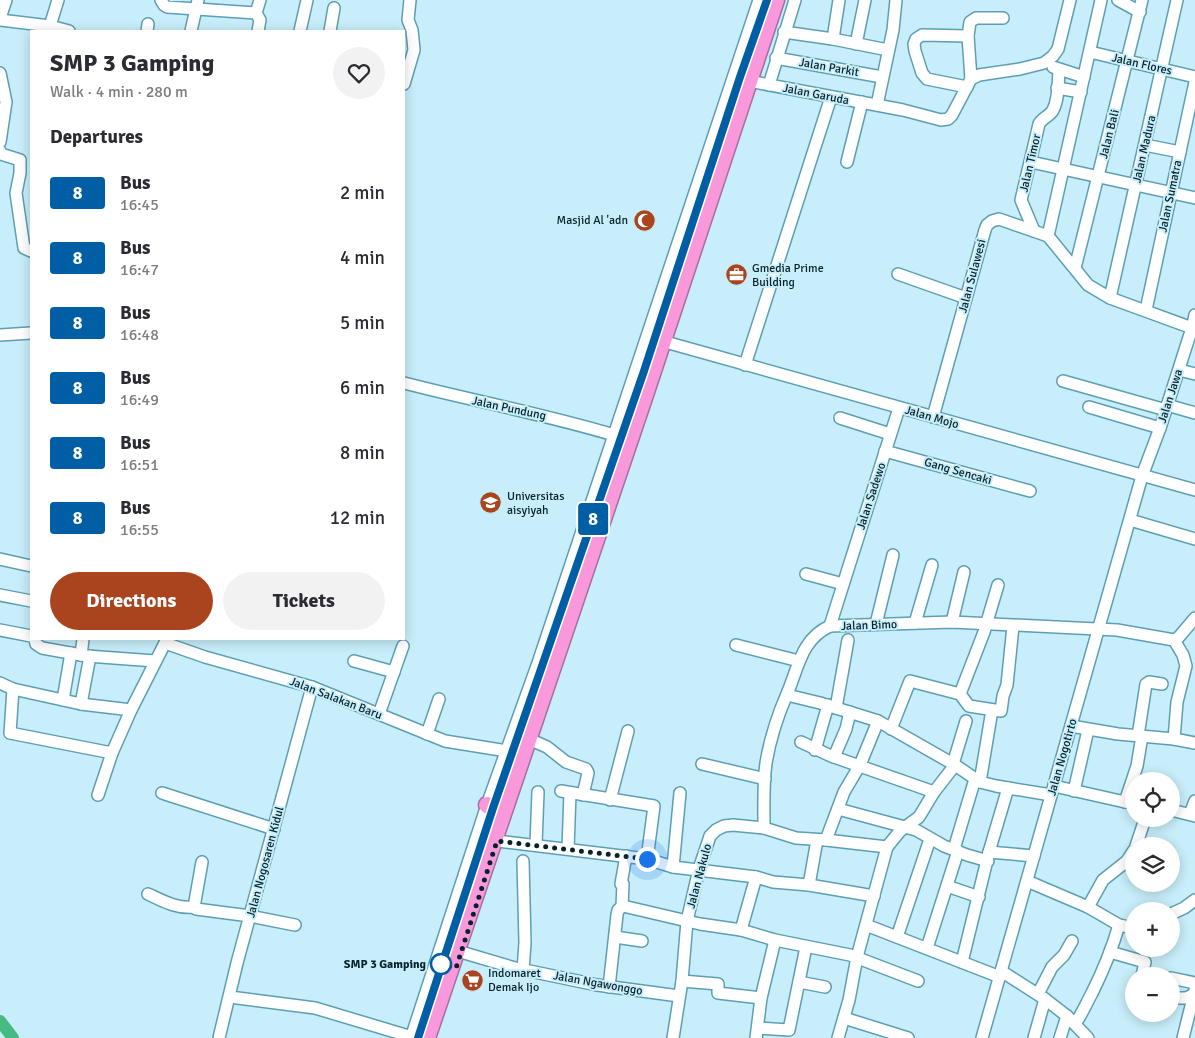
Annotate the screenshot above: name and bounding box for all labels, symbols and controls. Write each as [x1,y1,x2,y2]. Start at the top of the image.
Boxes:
button: heart [333,47,385,99]
text: SMP 3 Gamping [50,48,214,78]
street label: Jalan Flores [1110,50,1173,79]
street label: Jalan Parkit [798,55,860,80]
street label: Jalan Garuda [781,81,850,108]
text: Walk · 4 min · 280 m [50,82,188,102]
street label: Jalan Bali [1096,108,1123,160]
street label: Jalan Madura [1129,114,1160,184]
text: Departures [50,125,143,149]
street label: Jalan Timor [1017,132,1045,194]
street label: Jalan Sumatra [1156,159,1185,234]
text: Bus [120,171,151,195]
text: 2 min [340,181,385,205]
text: 8 [73,182,82,204]
text: 16:45 [120,195,159,215]
mosque icon: Masjid Al 'adn [632,208,656,232]
place label: Masjid Al 'adn [557,213,628,228]
text: Bus [120,236,151,260]
street label: Jalan Sulawesi [955,238,990,315]
text: 4 min [340,246,385,270]
text: 8 [73,247,82,269]
text: 16:47 [120,260,159,280]
place label: Gmedia Prime Building [752,261,824,290]
office icon: Gmedia Prime Building [724,263,748,287]
text: Bus [120,301,151,325]
text: 5 min [340,311,385,335]
text: 8 [73,312,82,334]
text: 16:48 [120,325,159,345]
text: Bus [120,366,151,390]
street label: Jalan Jawa [1155,367,1186,425]
text: 6 min [340,376,385,400]
text: 8 [73,377,82,399]
text: 16:49 [120,390,159,410]
street label: Jalan Pundung [470,393,547,424]
street label: Jalan Mojo [903,403,961,432]
text: Bus [120,431,151,455]
text: 8 min [340,441,385,465]
text: 8 [73,442,82,464]
text: 16:51 [120,455,159,475]
street label: Gang Sencaki [922,455,993,488]
street label: Jalan Sadewo [854,461,889,532]
place label: Universitas aisyiyah [507,489,564,518]
school or university icon: Universitas aisyiyah [479,491,503,515]
text: Bus [120,496,151,520]
line badge: 8 [577,503,609,535]
text: 12 min [330,506,385,530]
text: 8 [73,507,82,529]
text: 8 [588,508,598,530]
text: 16:55 [120,520,159,540]
button: Directions [50,572,213,630]
button: Tickets [223,572,385,630]
street label: Jalan Bimo [841,617,897,634]
street label: Jalan Salakan Baru [287,674,384,723]
street label: Jalan Nogotirto [1044,717,1081,797]
map controls [1125,772,1180,1022]
button: locate [1125,772,1180,827]
street label: Jalan Nogosaren Kidul [243,804,288,919]
button: layers [1125,837,1180,892]
street label: Jalan Nakulo [684,842,715,910]
your location [635,847,660,872]
button: + [1125,902,1180,957]
marker: SMP 3 Gamping [430,953,452,975]
place label: SMP 3 Gamping [344,957,427,972]
place label: Indomaret Demak Ijo [488,966,541,995]
button: − [1125,967,1180,1022]
supermarket icon: Indomaret Demak Ijo [460,968,484,992]
street label: Jalan Ngawonggo [552,968,644,999]

